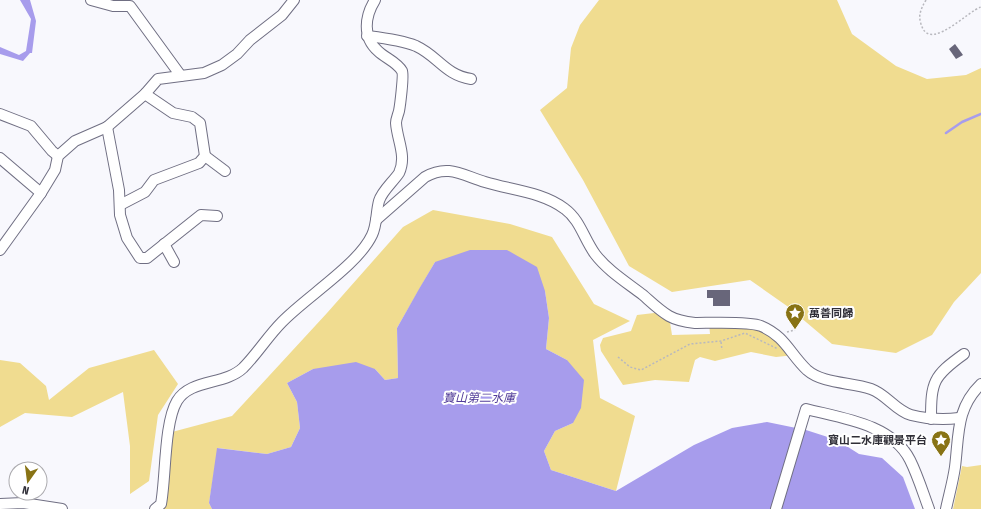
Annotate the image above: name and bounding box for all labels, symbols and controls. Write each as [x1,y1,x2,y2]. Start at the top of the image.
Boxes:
place icon: 萬善同歸 [784,302,806,330]
place label: 萬善同歸 [809,307,853,320]
water label: 寶山第二水庫 [443,391,517,405]
place icon: 寶山二水庫觀景平台 [930,429,952,457]
place label: 寶山二水庫觀景平台 [828,434,927,447]
north arrow [8,461,48,501]
text: N [21,483,30,497]

